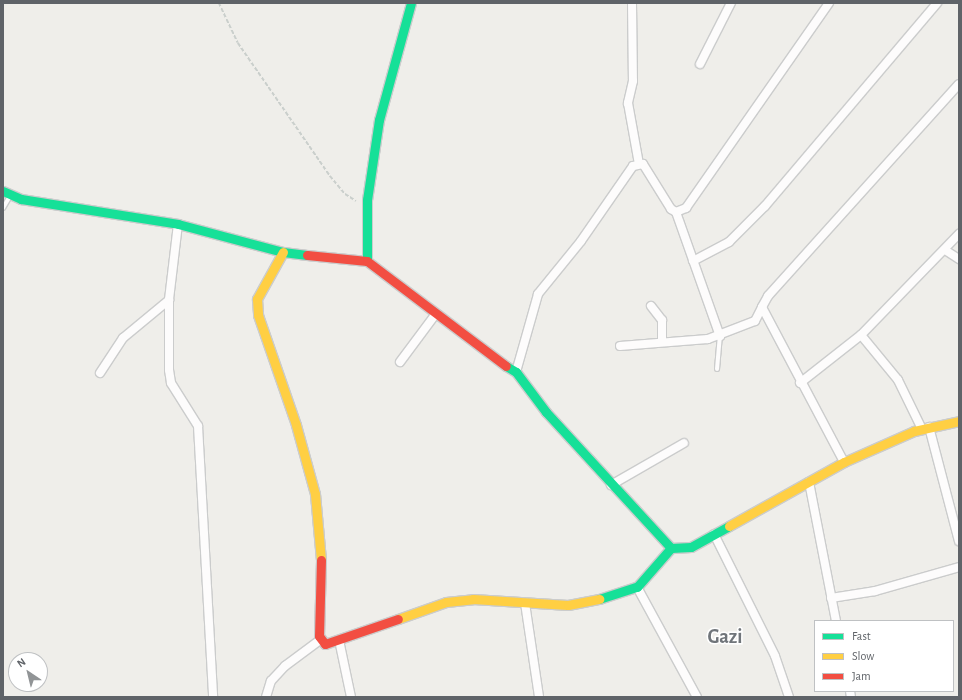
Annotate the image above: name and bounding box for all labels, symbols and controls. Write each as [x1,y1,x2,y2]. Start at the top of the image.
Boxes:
legend [814,620,954,692]
district label: Gazi [707,625,743,649]
text: Fast [852,630,871,642]
text: Slow [852,650,874,662]
north arrow [8,652,48,692]
text: N [15,656,28,669]
text: Jam [852,670,871,682]

